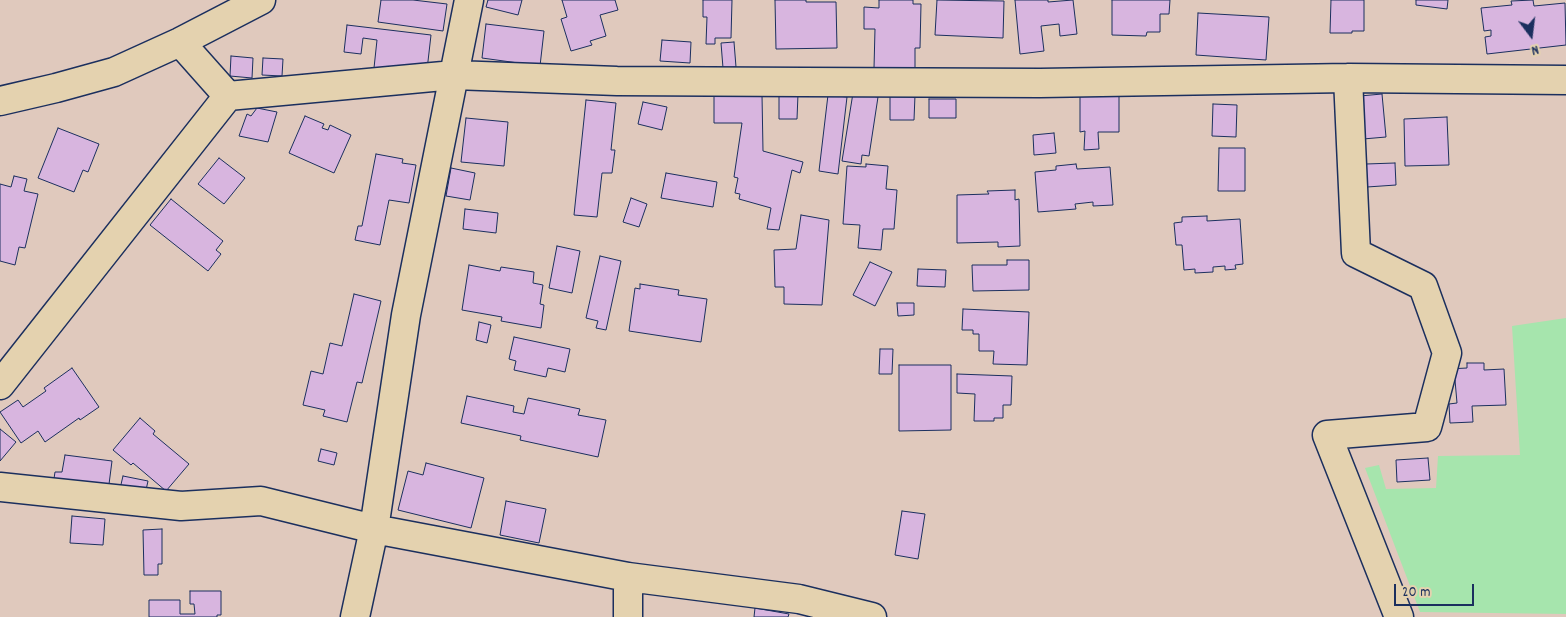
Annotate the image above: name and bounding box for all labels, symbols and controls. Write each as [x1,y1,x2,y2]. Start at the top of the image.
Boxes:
north arrow [1506,10,1556,60]
text: N [1529,39,1541,60]
scale bar [1396,574,1476,606]
text: 20 m [1402,582,1430,604]

